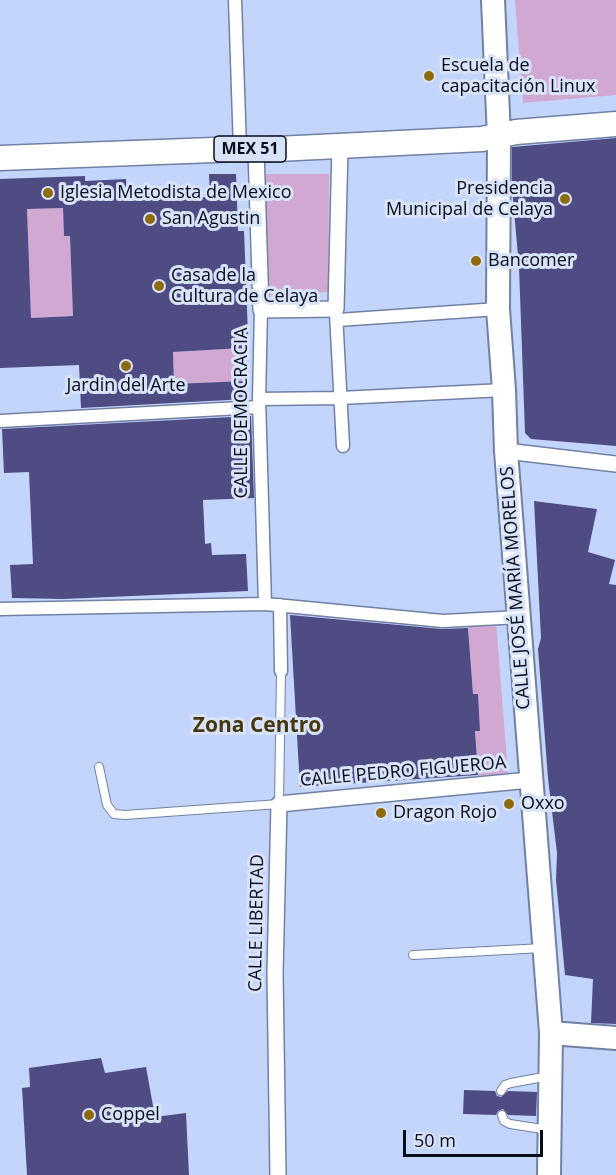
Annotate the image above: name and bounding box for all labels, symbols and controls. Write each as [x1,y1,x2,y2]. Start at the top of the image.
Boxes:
place label: Escuela de capacitación Linux [441,55,595,98]
marker: Escuela de capacitación Linux [422,69,436,83]
road number: MEX 51 [214,136,286,162]
place label: Presidencia Municipal de Celaya [386,178,553,220]
place label: Iglesia Metodista de Mexico [60,182,292,204]
marker: Iglesia Metodista de Mexico [41,186,55,200]
marker: Presidencia Municipal de Celaya [558,192,572,206]
place label: San Agustin [162,208,260,230]
marker: San Agustin [143,212,157,226]
place label: Bancomer [488,250,574,272]
marker: Bancomer [469,254,483,268]
place label: Casa de la Cultura de Celaya [171,265,318,308]
marker: Casa de la Cultura de Celaya [152,279,166,293]
street label: CALLE DEMOCRACIA [231,327,253,499]
marker: Jardin del Arte [119,359,133,373]
place label: Jardin del Arte [66,375,186,397]
street label: CALLE JOSÉ MARÍA MORELOS [497,466,535,710]
district label: Zona Centro [193,713,321,739]
street label: CALLE PEDRO FIGUEROA [299,752,507,792]
place label: Oxxo [521,793,565,815]
marker: Oxxo [502,797,516,811]
place label: Dragon Rojo [393,802,497,824]
marker: Dragon Rojo [374,806,388,820]
street label: CALLE LIBERTAD [245,854,269,992]
place label: Coppel [101,1104,160,1126]
marker: Coppel [82,1108,96,1122]
scale bar [406,1118,546,1156]
text: 50 m [414,1128,456,1152]

